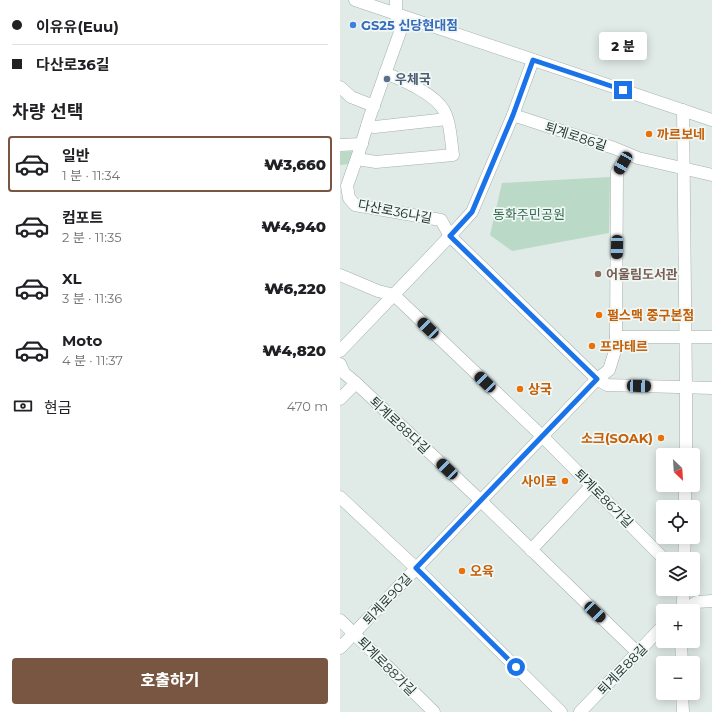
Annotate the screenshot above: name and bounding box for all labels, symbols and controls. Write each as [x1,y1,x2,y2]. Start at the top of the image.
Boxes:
text: 이유유(Euu) [36,17,119,36]
place label: GS25 신당현대점 [361,17,458,33]
marker: GS25 신당현대점 [348,20,358,30]
callout: 2 분 [599,32,647,60]
text: 2 분 [611,38,635,54]
text: 다산로36길 [36,55,110,74]
place label: 우체국 [395,71,431,87]
marker: 우체국 [382,74,392,84]
route end [614,81,632,99]
text: 차량 선택 [12,101,83,123]
street label: 퇴계로86길 [543,118,609,154]
place label: 까르보네 [657,126,705,142]
marker: 까르보네 [644,129,654,139]
icon: car [14,146,50,182]
text: 일반 [62,146,90,165]
car [612,150,634,176]
text: ₩3,660 [264,155,326,174]
text: 1 분 · 11:34 [62,167,120,183]
street label: 다산로36나길 [357,196,433,226]
park label: 동화주민공원 [493,206,565,222]
icon: car [14,208,50,244]
text: 컴포트 [62,208,103,227]
text: ₩4,940 [261,217,326,236]
text: 2 분 · 11:35 [62,229,122,245]
car [611,235,623,259]
place label: 어울림도서관 [606,266,678,282]
text: XL [62,269,81,288]
marker: 어울림도서관 [593,269,603,279]
icon: car [14,270,50,306]
text: ₩6,220 [264,279,326,298]
text: 3 분 · 11:36 [62,290,122,306]
place label: 펄스맥 중구본점 [607,307,694,323]
marker: 펄스맥 중구본점 [594,310,604,320]
car [415,315,441,341]
text: Moto [62,331,102,350]
icon: car [14,332,50,368]
place label: 프라테르 [600,338,648,354]
text: ₩4,820 [262,341,326,360]
marker: 프라테르 [587,341,597,351]
text: 4 분 · 11:37 [62,352,123,368]
car [472,369,498,395]
car [627,380,651,392]
place label: 상국 [528,381,552,397]
marker: 상국 [515,384,525,394]
street label: 퇴계로88다길 [367,393,433,457]
icon: cash [12,395,34,417]
text: 현금 [44,398,72,417]
text: 470 m [287,398,328,414]
place label: 소크(SOAK) [581,430,653,446]
marker: 소크(SOAK) [656,433,666,443]
north arrow [656,448,700,492]
map controls [656,448,700,700]
car [434,456,460,482]
street label: 퇴계로86가길 [571,465,637,531]
place label: 사이로 [521,473,557,489]
marker: 사이로 [560,476,570,486]
button: locate [656,500,700,544]
button: layers [656,552,700,596]
place label: 오육 [470,563,494,579]
marker: 오육 [457,566,467,576]
street label: 퇴계로90길 [359,570,415,628]
car [582,599,608,625]
button: + [656,604,700,648]
street label: 퇴계로88가길 [354,633,420,699]
street label: 퇴계로88길 [594,640,650,698]
button: − [656,656,700,700]
button: 호출하기 [12,658,328,704]
route start [507,658,525,676]

